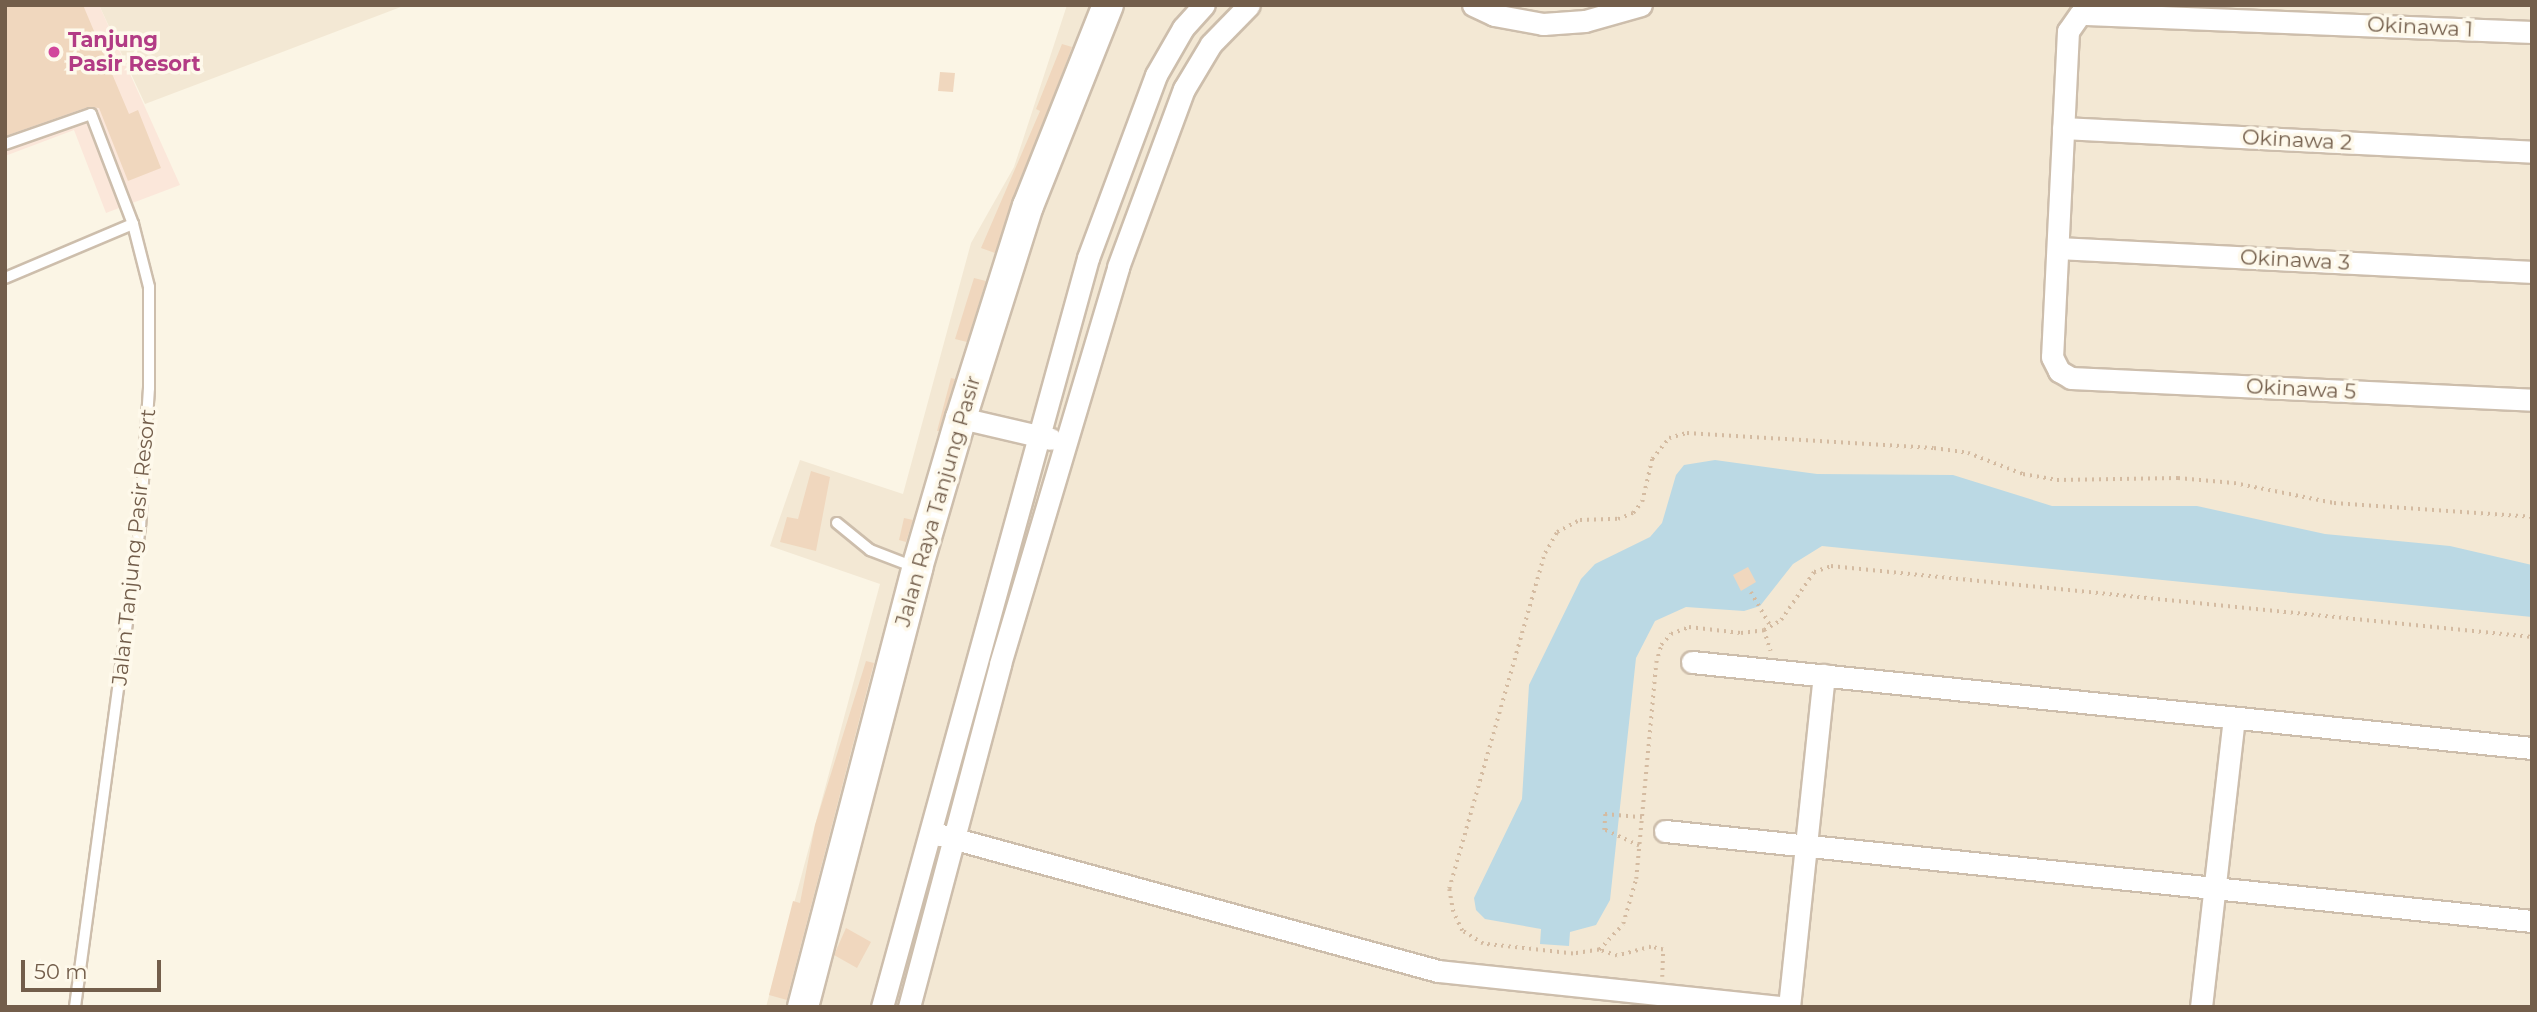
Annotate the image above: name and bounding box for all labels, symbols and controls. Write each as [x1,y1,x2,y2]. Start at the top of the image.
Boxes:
street label: Okinawa 1 [2367,12,2473,42]
place label: Tanjung Pasir Resort [68,27,201,77]
marker: Tanjung Pasir Resort [46,44,62,60]
street label: Okinawa 2 [2241,125,2353,155]
street label: Okinawa 3 [2239,245,2351,275]
street label: Jalan Raya Tanjung Pasir [890,373,986,629]
street label: Okinawa 5 [2245,374,2357,404]
street label: Jalan Tanjung Pasir Resort [107,407,161,687]
scale bar [24,946,164,990]
text: 50 m [34,959,88,984]

